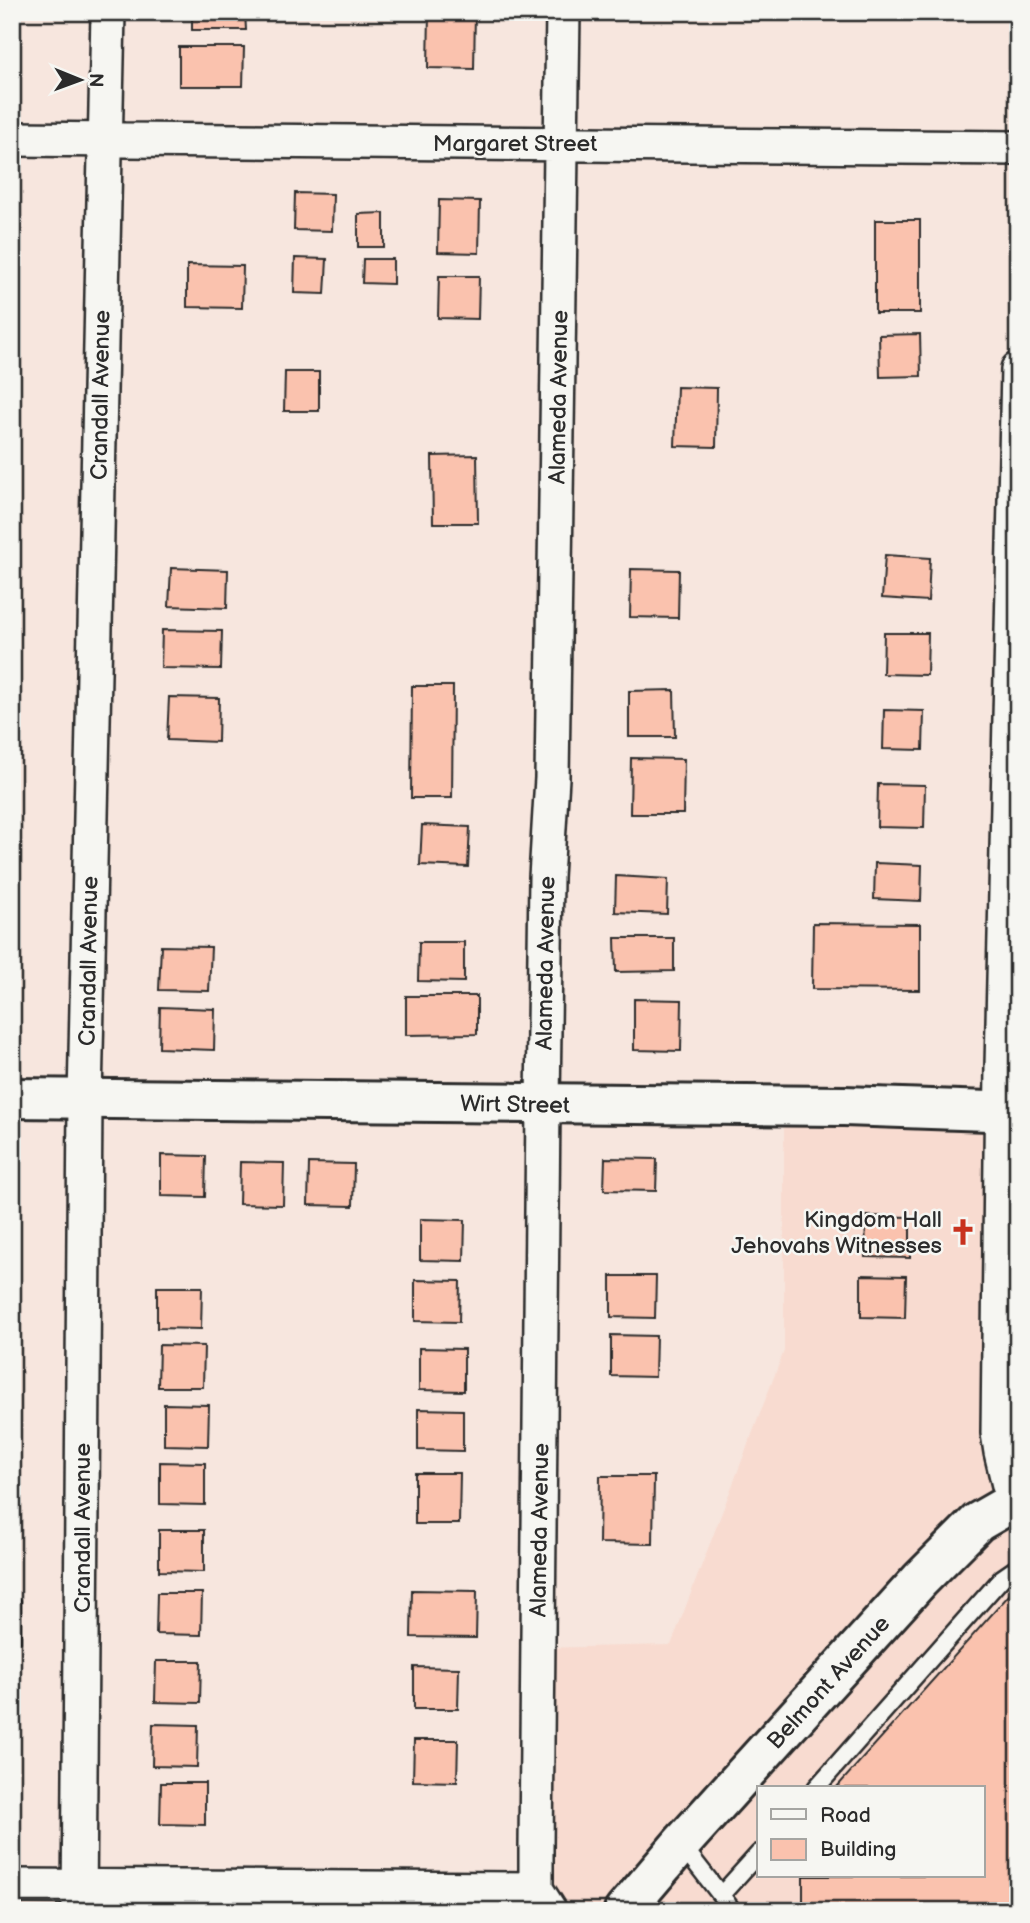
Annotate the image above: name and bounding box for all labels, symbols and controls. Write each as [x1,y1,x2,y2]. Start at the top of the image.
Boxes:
north arrow [46,46,116,116]
text: N [84,73,107,88]
street label: Margaret Street [433,130,597,158]
street label: Crandall Avenue [86,310,116,480]
street label: Alameda Avenue [543,310,575,484]
street label: Crandall Avenue [74,876,104,1046]
street label: Alameda Avenue [530,876,562,1050]
street label: Wirt Street [460,1090,570,1120]
place label: Kingdom Hall Jehovahs Witnesses [731,1206,942,1260]
church icon: Kingdom Hall Jehovahs Witnesses [948,1217,978,1247]
street label: Crandall Avenue [69,1443,97,1613]
street label: Alameda Avenue [524,1443,556,1617]
street label: Belmont Avenue [761,1610,896,1755]
legend [757,1786,984,1878]
text: Road [820,1803,871,1828]
text: Building [820,1837,896,1862]

